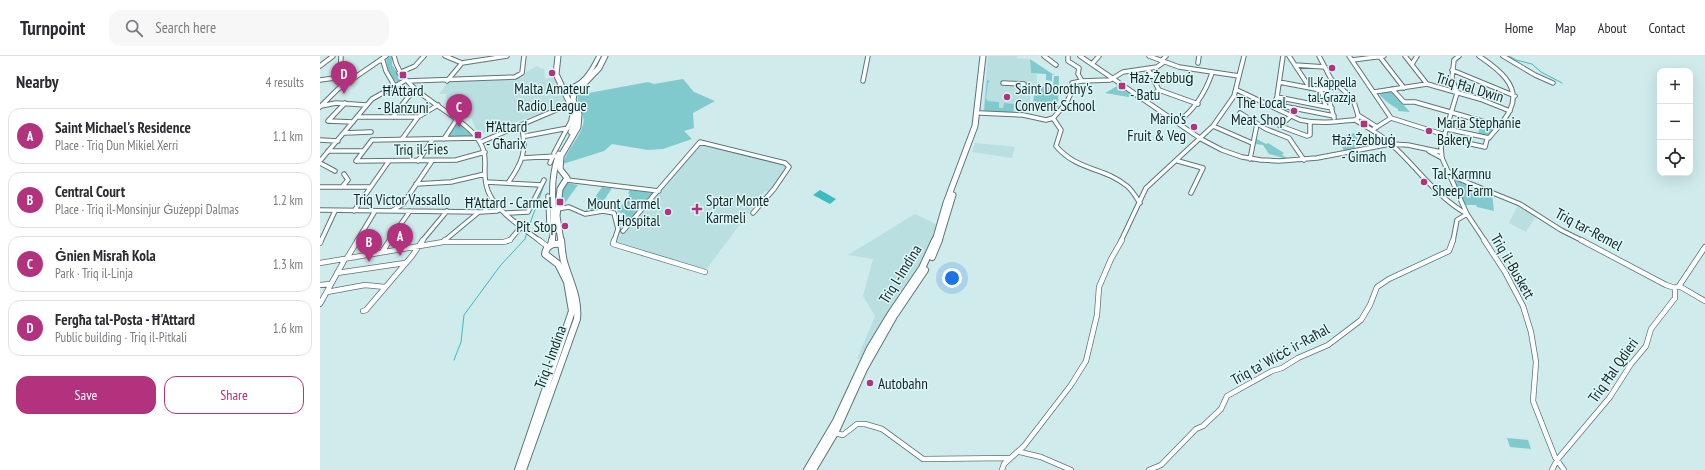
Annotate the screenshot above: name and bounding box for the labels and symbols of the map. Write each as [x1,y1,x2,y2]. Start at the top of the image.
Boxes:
pin: D [331,61,357,94]
marker: Il-Kappella tal-Grazzja [1327,63,1337,73]
marker: Malta Amateur Radio League [547,68,557,78]
place label: Ħaż-Żebbuġ - Batu [1130,68,1194,104]
street label: Triq Ħal Dwin [1434,68,1506,106]
marker: Ħ'Attard - Blanzuni [398,70,408,80]
place label: Il-Kappella tal-Grazzja [1307,74,1357,106]
place label: Malta Amateur Radio League [514,79,591,115]
place label: Saint Dorothy's Convent School [1015,79,1096,115]
place label: Ħ'Attard - Blanzuni [377,81,429,117]
marker: Ħaż-Żebbuġ - Batu [1117,81,1127,91]
marker: Saint Dorothy's Convent School [1002,92,1012,102]
place label: The Local Meat Shop [1231,93,1287,129]
pin: C [446,94,472,127]
marker: The Local Meat Shop [1289,106,1299,116]
place label: Mario's Fruit & Veg [1127,109,1186,145]
place label: Maria Stephanie Bakery [1437,113,1521,149]
place label: Ħ'Attard - Għarix [486,117,527,153]
marker: Ħaż-Żebbuġ - Gimach [1359,119,1369,129]
marker: Mario's Fruit & Veg [1189,122,1199,132]
marker: Maria Stephanie Bakery [1424,126,1434,136]
marker: Ħ'Attard - Għarix [473,130,483,140]
place label: Ħaż-Żebbuġ - Gimach [1332,130,1396,166]
street label: Triq il-Fies [394,139,448,159]
place label: Tal-Karmnu Sheep Farm [1432,164,1493,200]
marker: Tal-Karmnu Sheep Farm [1419,177,1429,187]
street label: Triq Victor Vassallo [354,190,451,209]
place label: Sptar Monte Karmeli [706,191,769,227]
place label: Ħ'Attard - Carmel [465,193,553,212]
place label: Mount Carmel Hospital [587,194,660,230]
marker: Ħ'Attard - Carmel [555,197,565,207]
marker: Sptar Monte Karmeli [691,203,703,215]
street label: Triq tar-Remel [1552,203,1626,255]
marker: Mount Carmel Hospital [663,207,673,217]
place label: Pit Stop [516,217,557,236]
marker: Pit Stop [560,221,570,231]
pin: A [387,223,413,256]
pin: B [356,229,382,262]
street label: Triq il-Buskett [1487,230,1539,302]
street label: Triq l-Imdina [874,241,926,307]
your location [942,268,962,288]
street label: Triq ta' Wiċċ ir-Raħal [1227,319,1333,389]
street label: Triq l-Imdina [530,323,570,391]
street label: Triq Ħal Qdieri [1584,334,1642,406]
place label: Autobahn [878,374,928,393]
marker: Autobahn [865,378,875,388]

